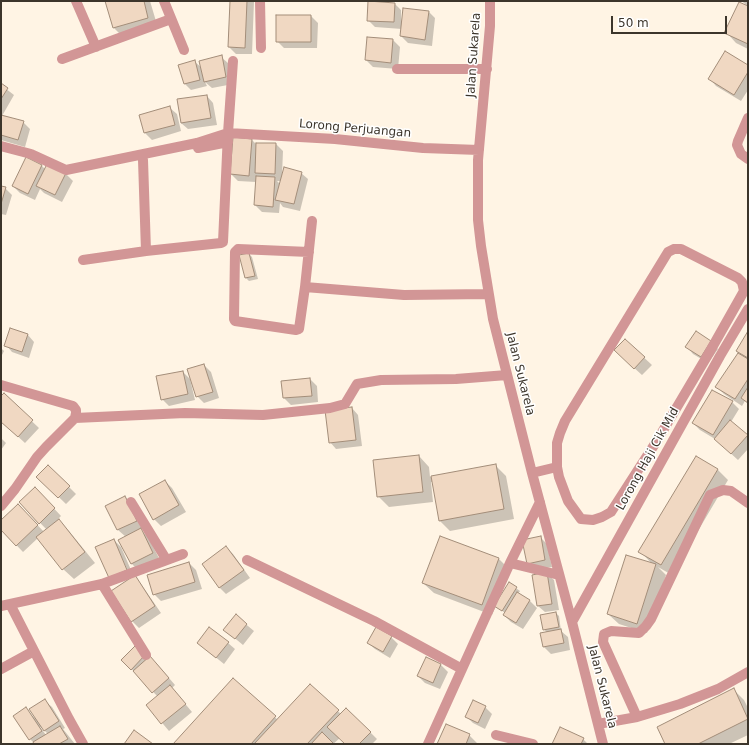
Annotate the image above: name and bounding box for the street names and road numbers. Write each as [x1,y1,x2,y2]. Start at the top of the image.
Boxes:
street label: Jalan Sukarela [464,12,484,98]
street label: Lorong Perjuangan [298,117,412,141]
street label: Jalan Sukarela [503,331,537,417]
street label: Lorong Haji Cik Mid [614,405,682,513]
street label: Jalan Sukarela [585,644,619,730]

